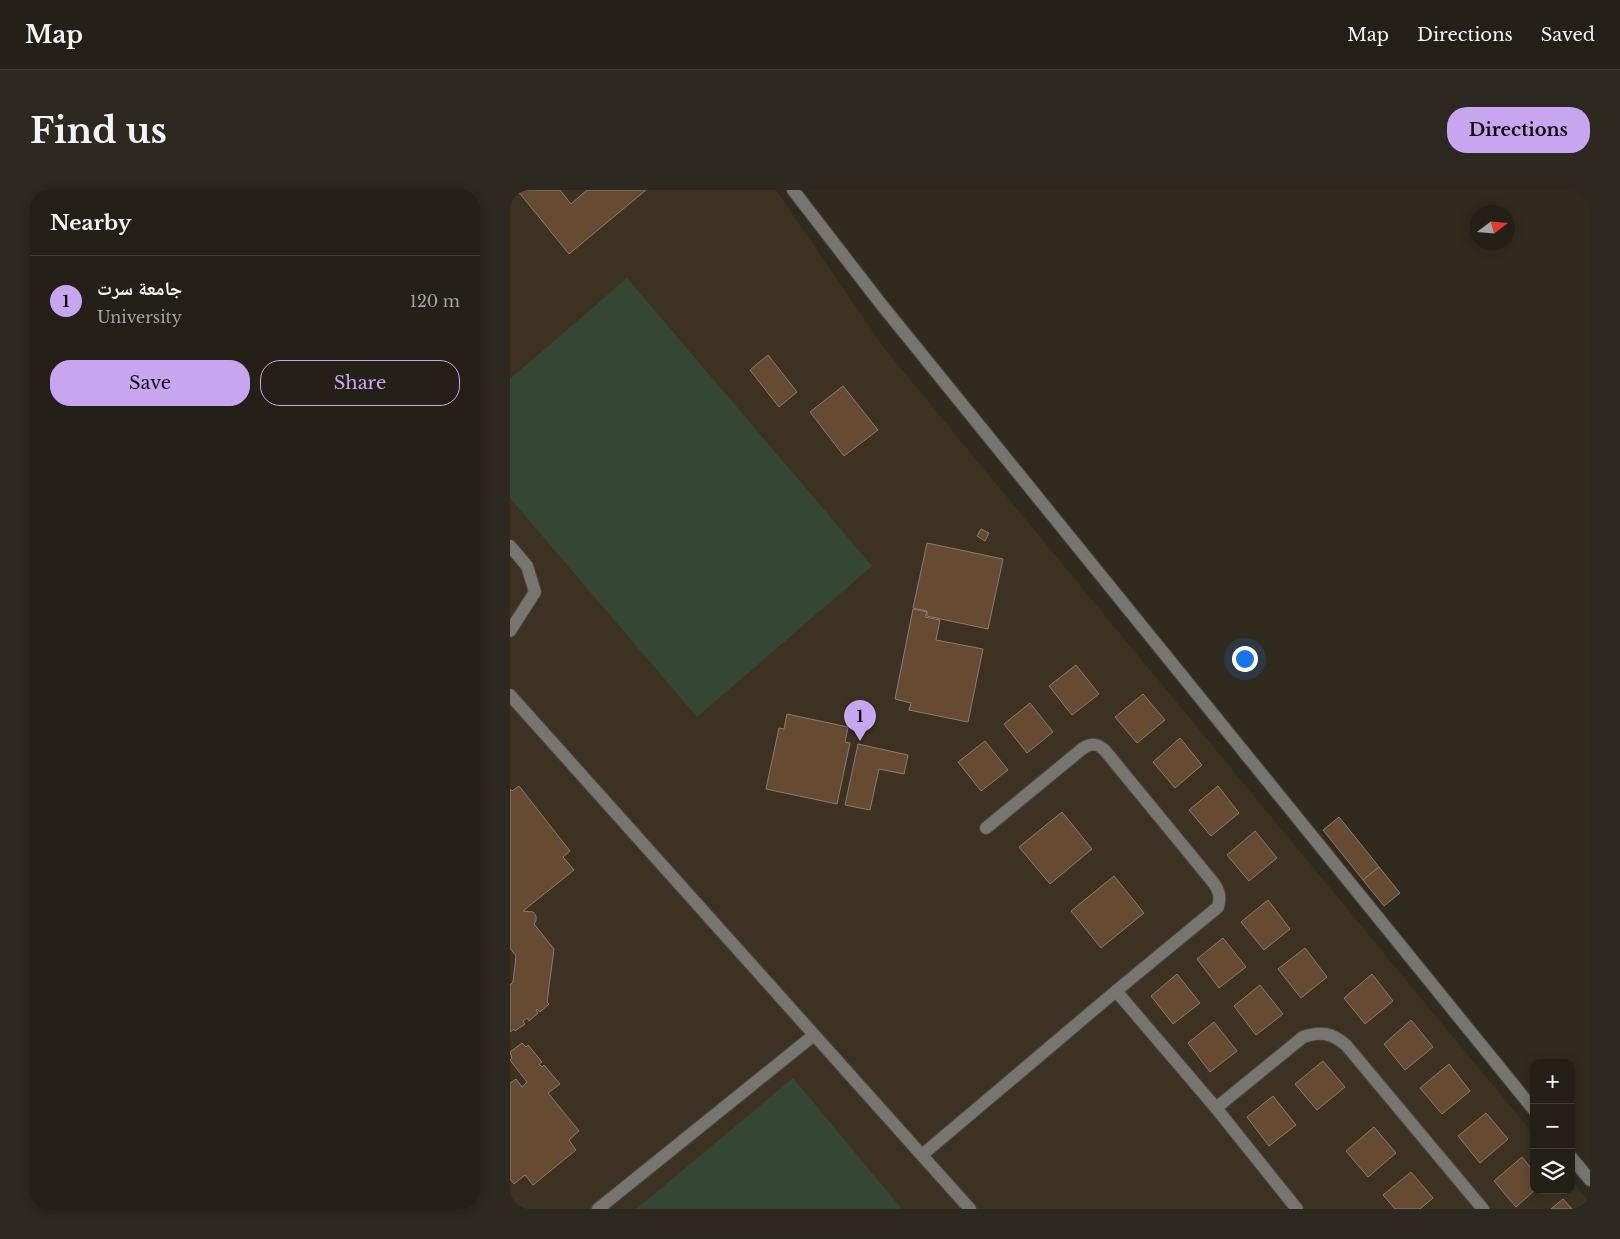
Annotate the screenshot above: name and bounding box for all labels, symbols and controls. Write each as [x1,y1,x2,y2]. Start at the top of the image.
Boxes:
text: Map [25,20,83,49]
text: Map [1347,24,1389,46]
text: Directions [1417,24,1513,46]
text: Saved [1541,24,1595,46]
button: Directions [1447,107,1590,153]
text: Find us [30,109,167,152]
north arrow [1470,205,1515,250]
text: Nearby [50,210,131,236]
text: جامعة سرت [97,277,182,300]
text: 1 [63,291,69,311]
text: 120 m [410,291,460,311]
text: University [97,307,182,327]
button: Save [50,360,250,406]
button: Share [260,360,460,406]
your location [1232,646,1258,672]
pin: 1 [844,700,876,741]
map controls [1530,1059,1575,1194]
button: + [1530,1059,1575,1104]
button: − [1530,1104,1575,1149]
button: layers [1530,1149,1575,1194]

